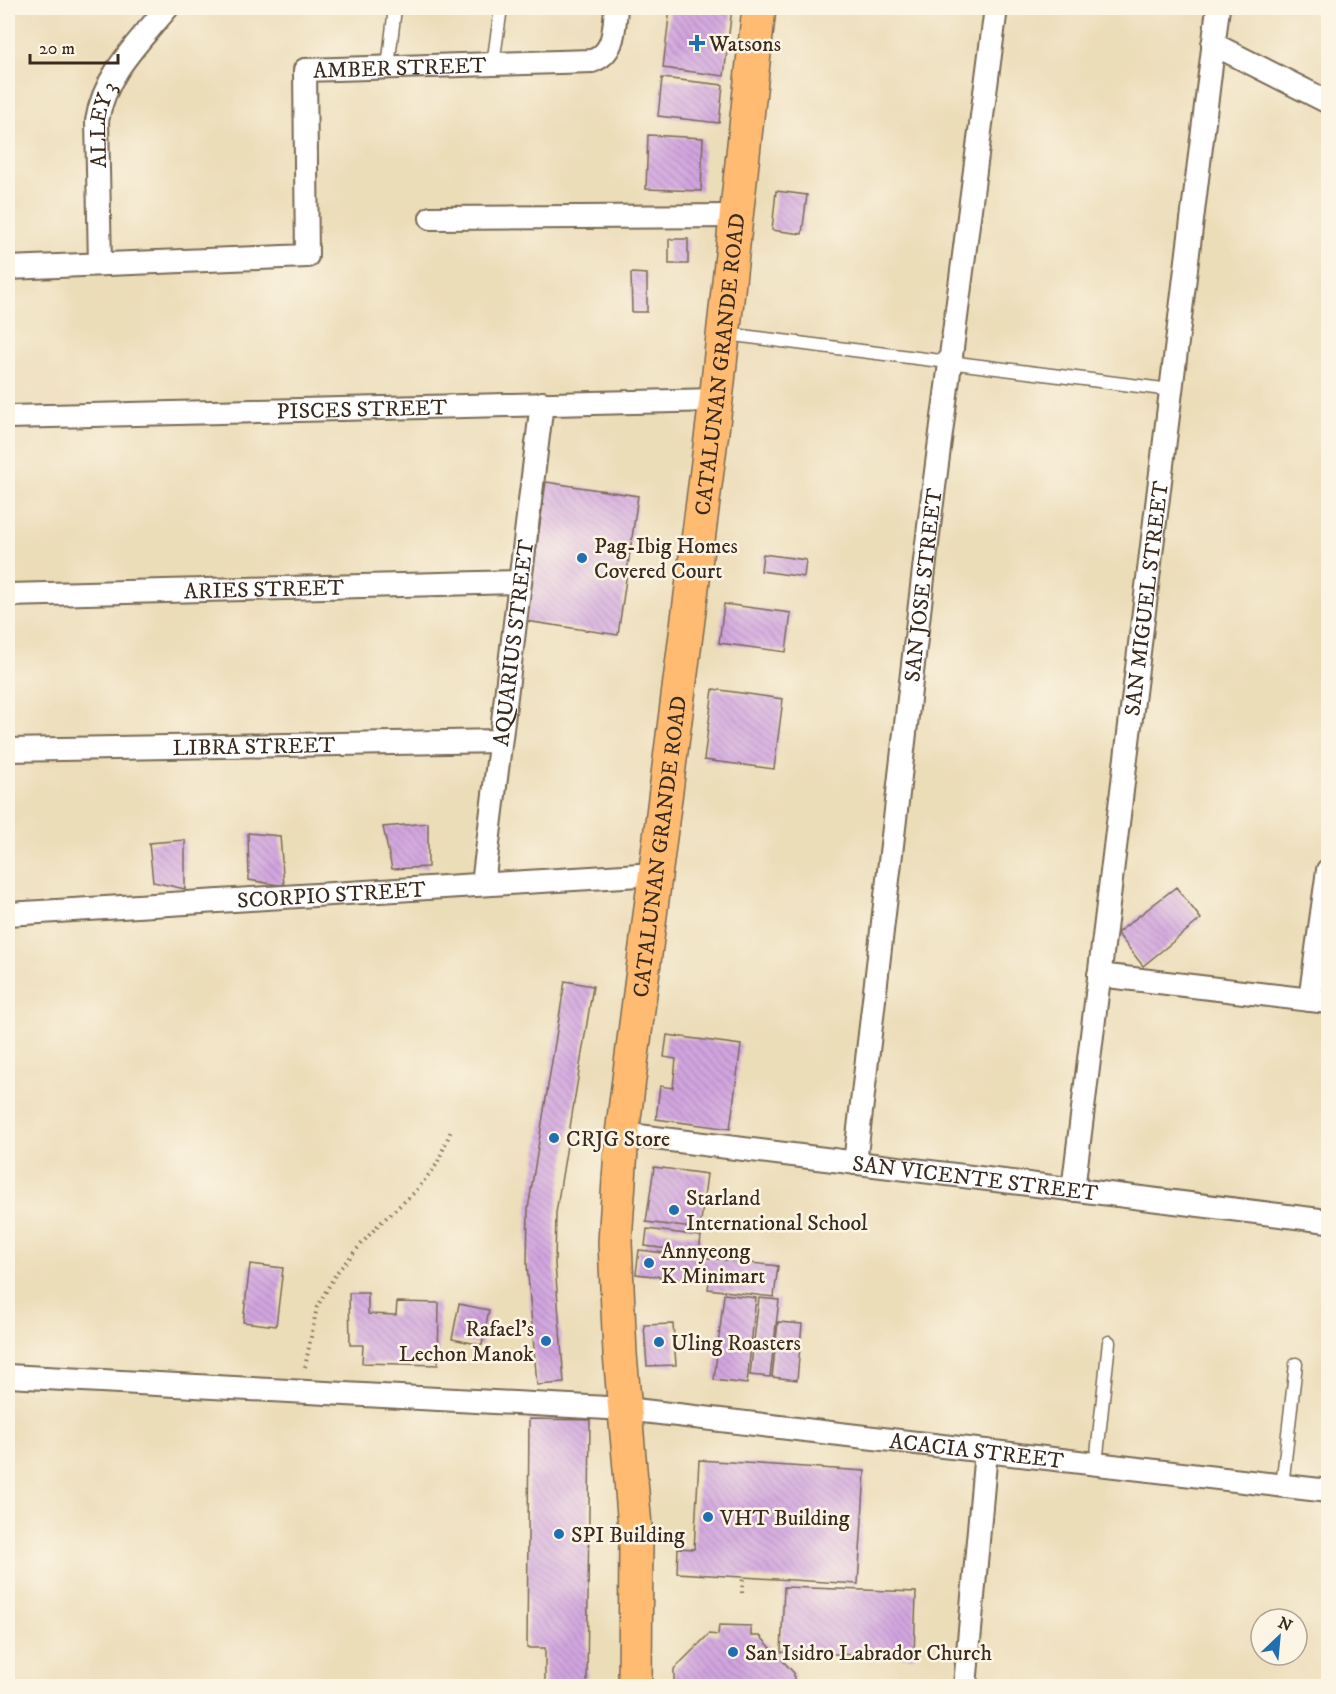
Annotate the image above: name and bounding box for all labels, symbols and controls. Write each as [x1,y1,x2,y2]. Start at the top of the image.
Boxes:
scale bar [30,27,118,65]
place label: Watsons [708,31,781,58]
marker: Watsons [690,36,704,50]
text: 20 m [39,38,75,60]
street label: AMBER STREET [313,52,487,85]
street label: ALLEY 3 [85,77,123,168]
street label: CATALUNAN GRANDE ROAD [689,212,751,517]
street label: PISCES STREET [276,394,448,426]
street label: SAN MIGUEL STREET [1119,479,1175,718]
street label: SAN JOSE STREET [899,486,949,683]
place label: Pag-Ibig Homes Covered Court [594,533,738,585]
street label: AQUARIUS STREET [488,538,540,748]
marker: Pag-Ibig Homes Covered Court [575,551,589,565]
street label: ARIES STREET [184,574,345,606]
street label: CATALUNAN GRANDE ROAD [628,694,693,999]
street label: LIBRA STREET [172,732,336,762]
street label: SCORPIO STREET [236,876,427,915]
place label: CRJG Store [566,1126,670,1153]
marker: CRJG Store [547,1131,561,1145]
street label: SAN VICENTE STREET [851,1151,1100,1208]
place label: Starland International School [686,1185,868,1237]
marker: Starland International School [667,1203,681,1217]
place label: Annyeong K Minimart [661,1238,765,1290]
marker: Annyeong K Minimart [642,1256,656,1270]
place label: Rafael's Lechon Manok [399,1316,534,1368]
place label: Uling Roasters [671,1330,801,1357]
marker: Rafael's Lechon Manok [539,1334,553,1348]
marker: Uling Roasters [652,1335,666,1349]
street label: ACACIA STREET [888,1428,1066,1475]
place label: VHT Building [719,1505,850,1532]
marker: VHT Building [701,1510,715,1524]
place label: SPI Building [571,1522,685,1549]
marker: SPI Building [552,1527,566,1541]
north arrow [1249,1607,1309,1667]
text: N [1275,1613,1295,1636]
place label: San Isidro Labrador Church [745,1640,992,1667]
marker: San Isidro Labrador Church [726,1645,740,1659]

